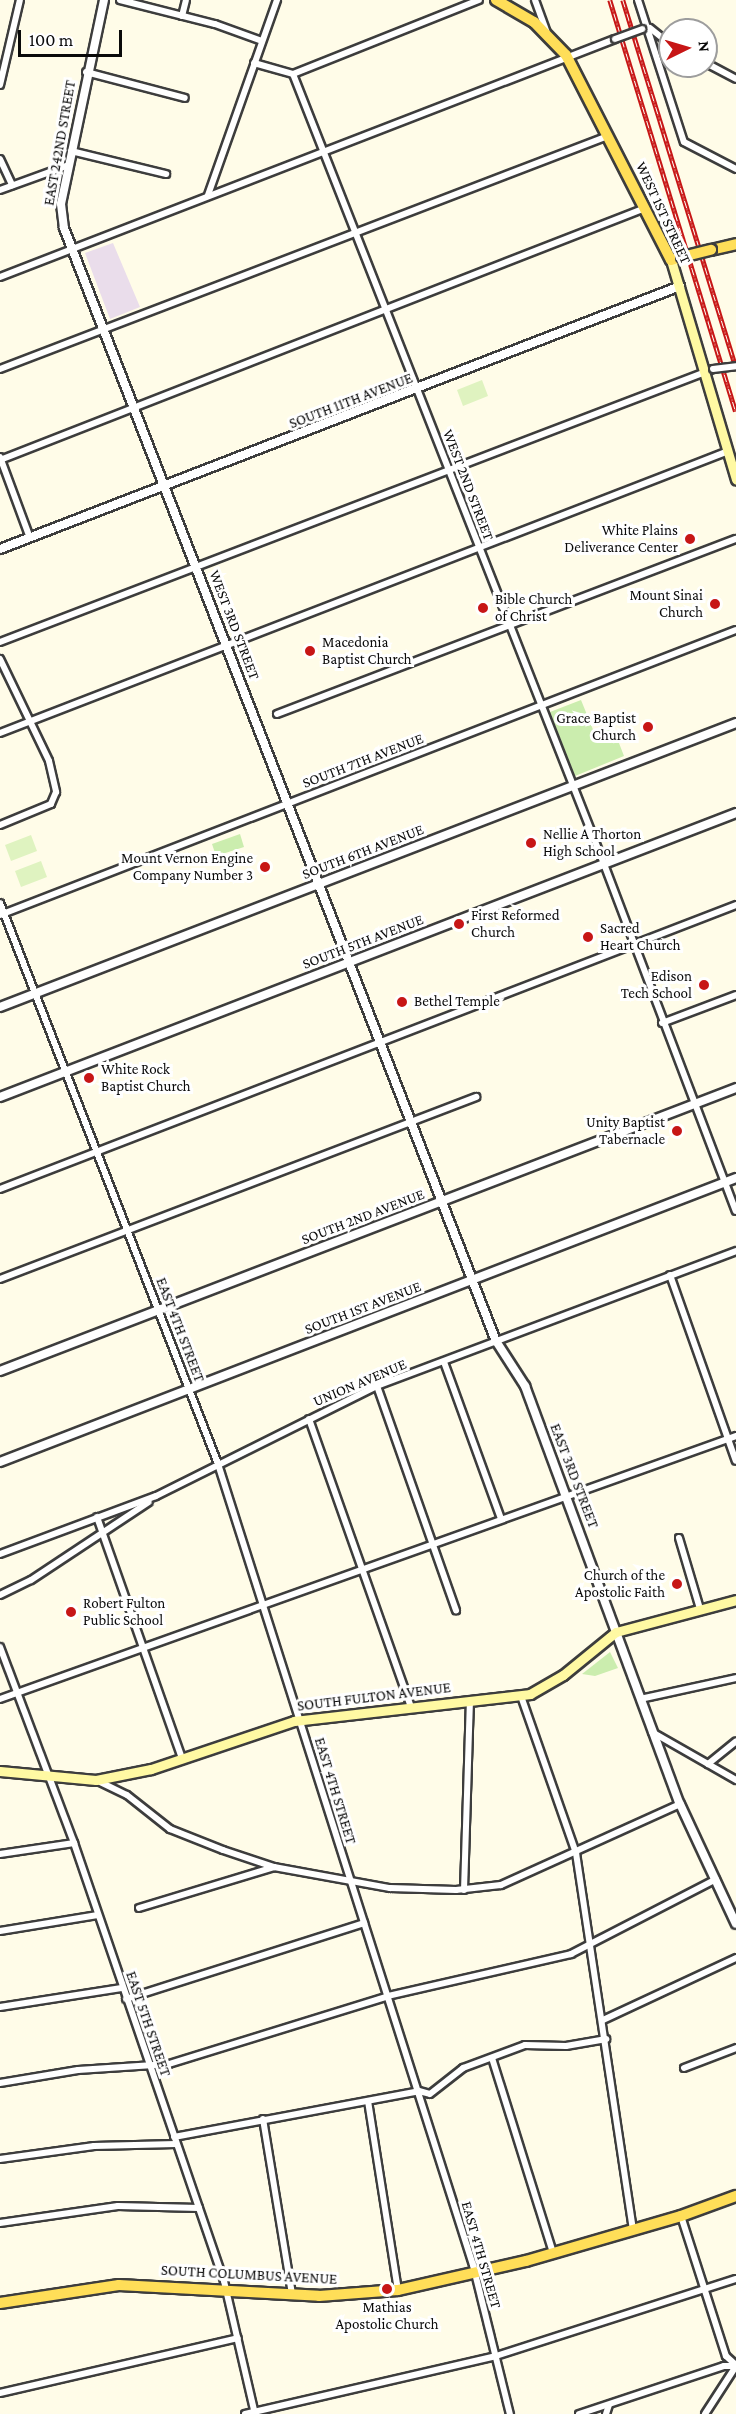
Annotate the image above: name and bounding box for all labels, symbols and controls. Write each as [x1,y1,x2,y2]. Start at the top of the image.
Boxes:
scale bar [21,18,124,56]
north arrow [658,18,718,78]
text: 100 m [29,30,73,50]
text: N [695,40,713,53]
street label: EAST 242ND STREET [40,79,80,207]
street label: WEST 1ST STREET [631,159,695,267]
street label: SOUTH 11TH AVENUE [287,369,415,433]
street label: WEST 2ND STREET [439,427,497,543]
place label: White Plains Deliverance Center [564,521,678,556]
marker: White Plains Deliverance Center [683,532,697,546]
street label: WEST 3RD STREET [205,568,263,682]
place label: Mount Sinai Church [629,586,703,621]
place label: Bible Church of Christ [495,590,572,625]
marker: Mount Sinai Church [708,597,722,611]
marker: Bible Church of Christ [476,601,490,615]
place label: Macedonia Baptist Church [322,633,412,668]
marker: Macedonia Baptist Church [303,644,317,658]
place label: Grace Baptist Church [556,709,636,744]
marker: Grace Baptist Church [641,720,655,734]
street label: SOUTH 7TH AVENUE [300,730,426,792]
street label: SOUTH 6TH AVENUE [300,821,426,883]
place label: Nellie A Thorton High School [543,825,641,860]
marker: Nellie A Thorton High School [524,836,538,850]
place label: Mount Vernon Engine Company Number 3 [121,849,253,884]
marker: Mount Vernon Engine Company Number 3 [258,860,272,874]
place label: First Reformed Church [471,906,560,941]
street label: SOUTH 5TH AVENUE [300,911,426,973]
marker: First Reformed Church [452,917,466,931]
place label: Sacred Heart Church [600,919,681,954]
marker: Sacred Heart Church [581,930,595,944]
place label: Edison Tech School [621,967,692,1002]
marker: Edison Tech School [697,978,711,992]
place label: Bethel Temple [414,993,500,1011]
marker: Bethel Temple [395,995,409,1009]
place label: White Rock Baptist Church [101,1060,191,1095]
marker: White Rock Baptist Church [82,1071,96,1085]
place label: Unity Baptist Tabernacle [586,1113,665,1148]
marker: Unity Baptist Tabernacle [670,1124,684,1138]
street label: SOUTH 2ND AVENUE [299,1185,427,1249]
street label: EAST 4TH STREET [152,1275,208,1385]
street label: SOUTH 1ST AVENUE [302,1278,424,1338]
street label: UNION AVENUE [311,1355,409,1411]
street label: EAST 3RD STREET [546,1421,602,1531]
place label: Church of the Apostolic Faith [575,1566,665,1601]
marker: Church of the Apostolic Faith [670,1577,684,1591]
place label: Robert Fulton Public School [83,1594,165,1629]
marker: Robert Fulton Public School [64,1605,78,1619]
street label: SOUTH FULTON AVENUE [296,1679,452,1715]
street label: EAST 4TH STREET [310,1735,360,1847]
street label: EAST 5TH STREET [122,1969,174,2079]
street label: EAST 4TH STREET [457,2199,505,2311]
street label: SOUTH COLUMBUS AVENUE [160,2261,338,2289]
marker: Mathias Apostolic Church [380,2282,394,2296]
place label: Mathias Apostolic Church [335,2298,439,2333]

